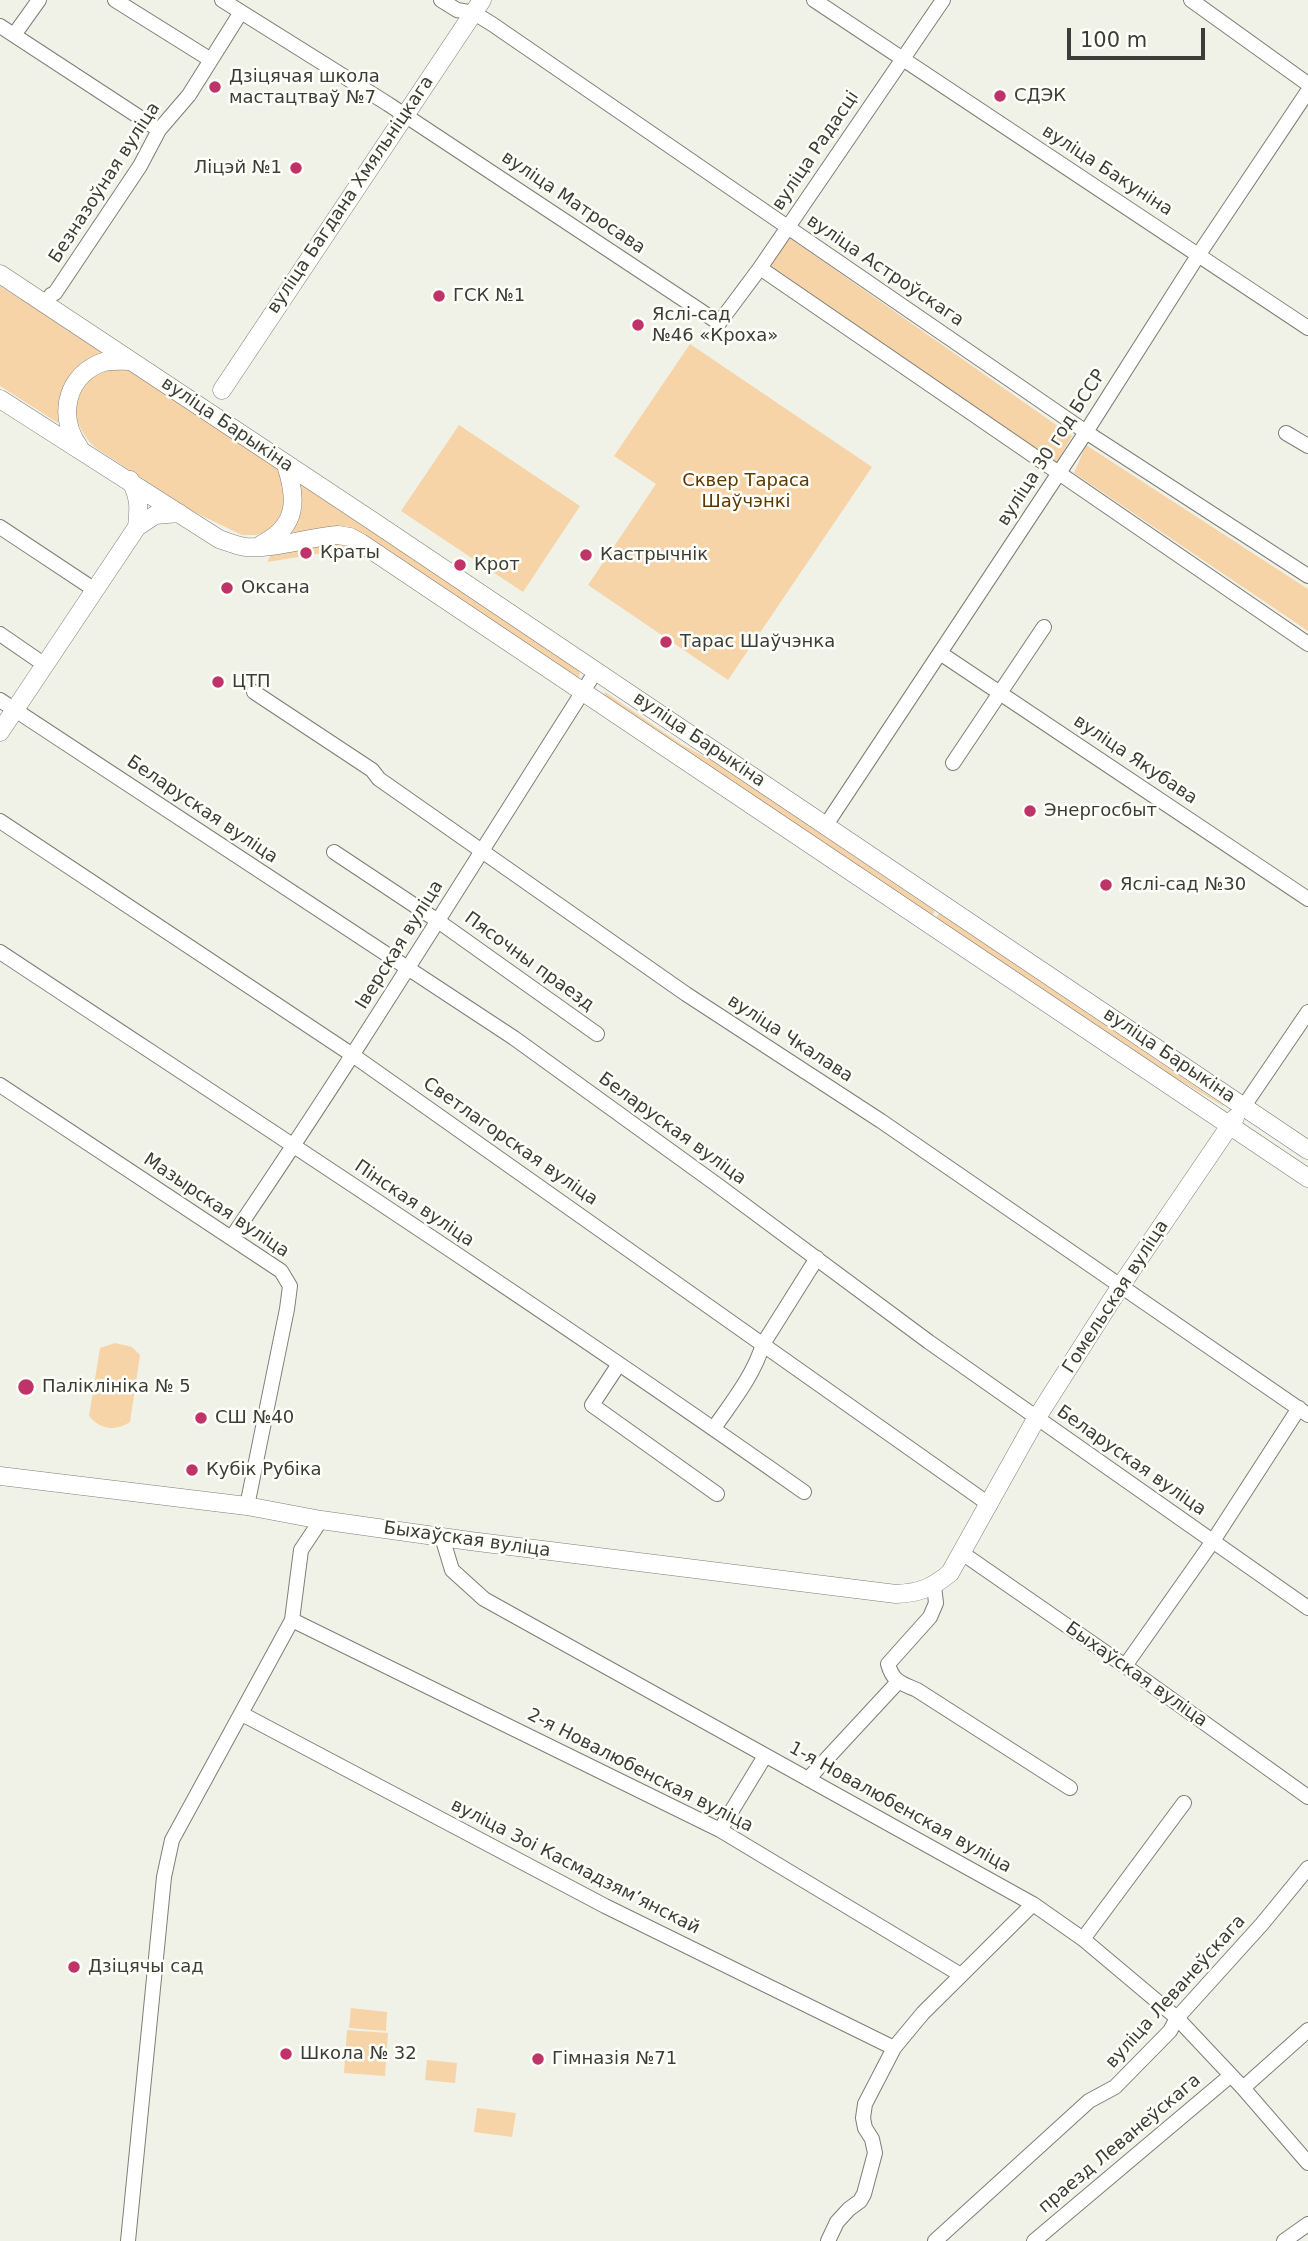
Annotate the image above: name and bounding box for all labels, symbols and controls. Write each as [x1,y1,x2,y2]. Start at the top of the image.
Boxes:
scale bar [1070,14,1208,58]
text: 100 m [1080,28,1147,52]
place label: Дзіцячая школа мастацтваў №7 [229,66,380,108]
street label: вуліца Багдана Хмяльніцкага [263,72,439,318]
marker: Дзіцячая школа мастацтваў №7 [207,79,223,95]
place label: СДЭК [1014,85,1066,107]
street label: вуліца Радасці [768,87,864,215]
marker: СДЭК [992,88,1008,104]
street label: Безназоўная вуліца [45,99,165,267]
street label: вуліца Бакуніна [1038,121,1176,221]
street label: вуліца Матросава [497,147,649,259]
place label: Ліцэй №1 [194,157,282,179]
marker: Ліцэй №1 [288,160,304,176]
street label: вуліца Астроўскага [802,210,968,332]
place label: ГСК №1 [453,285,525,307]
marker: ГСК №1 [431,288,447,304]
place label: Яслі-сад №46 «Кроха» [652,304,778,346]
marker: Яслі-сад №46 «Кроха» [630,317,646,333]
street label: вуліца 30 год БССР [993,366,1111,530]
street label: вуліца Барыкіна [157,373,297,477]
park label: Сквер Тараса Шаўчэнкі [682,470,810,512]
place label: Краты [320,542,380,564]
place label: Кастрычнік [600,544,708,566]
marker: Краты [298,545,314,561]
marker: Кастрычнік [578,547,594,563]
place label: Крот [474,554,520,576]
marker: Крот [452,557,468,573]
place label: Оксана [241,577,310,599]
marker: Оксана [219,580,235,596]
place label: Тарас Шаўчэнка [680,631,835,653]
marker: Тарас Шаўчэнка [658,634,674,650]
place label: ЦТП [232,671,271,693]
marker: ЦТП [210,674,226,690]
street label: вуліца Барыкіна [629,688,769,792]
street label: вуліца Якубава [1069,711,1201,809]
street label: Беларуская вуліца [122,751,282,869]
place label: Энергосбыт [1044,800,1157,822]
marker: Энергосбыт [1022,803,1038,819]
place label: Яслі-сад №30 [1120,874,1246,896]
street label: Іверская вуліца [352,877,448,1013]
marker: Яслі-сад №30 [1098,877,1114,893]
street label: Пясочны праезд [460,908,598,1016]
street label: вуліца Чкалава [723,990,857,1088]
street label: вуліца Барыкіна [1099,1004,1239,1108]
street label: Беларуская вуліца [594,1068,750,1190]
street label: Светлагорская вуліца [418,1073,602,1211]
street label: Мазырская вуліца [139,1149,293,1263]
street label: Пінская вуліца [350,1156,478,1252]
street label: Гомельская вуліца [1058,1216,1174,1378]
place label: Паліклініка № 5 [42,1376,191,1398]
marker: Паліклініка № 5 [16,1377,36,1397]
street label: Беларуская вуліца [1052,1401,1210,1521]
place label: СШ №40 [215,1407,294,1429]
marker: СШ №40 [193,1410,209,1426]
place label: Кубік Рубіка [206,1459,322,1481]
marker: Кубік Рубіка [184,1462,200,1478]
street label: Быхаўская вуліца [382,1518,552,1562]
street label: Быхаўская вуліца [1061,1618,1211,1732]
street label: 2-я Новалюбенская вуліца [523,1704,757,1838]
street label: 1-я Новалюбенская вуліца [785,1738,1015,1878]
street label: вуліца Зоі Касмадзямʼянскай [447,1795,703,1939]
street label: вуліца Леванеўскага [1101,1911,1251,2073]
place label: Дзіцячы сад [88,1956,204,1978]
marker: Дзіцячы сад [66,1959,82,1975]
place label: Школа № 32 [300,2043,417,2065]
marker: Школа № 32 [278,2046,294,2062]
place label: Гімназія №71 [552,2048,677,2070]
marker: Гімназія №71 [530,2051,546,2067]
street label: праезд Леванеўскага [1035,2070,1205,2218]

